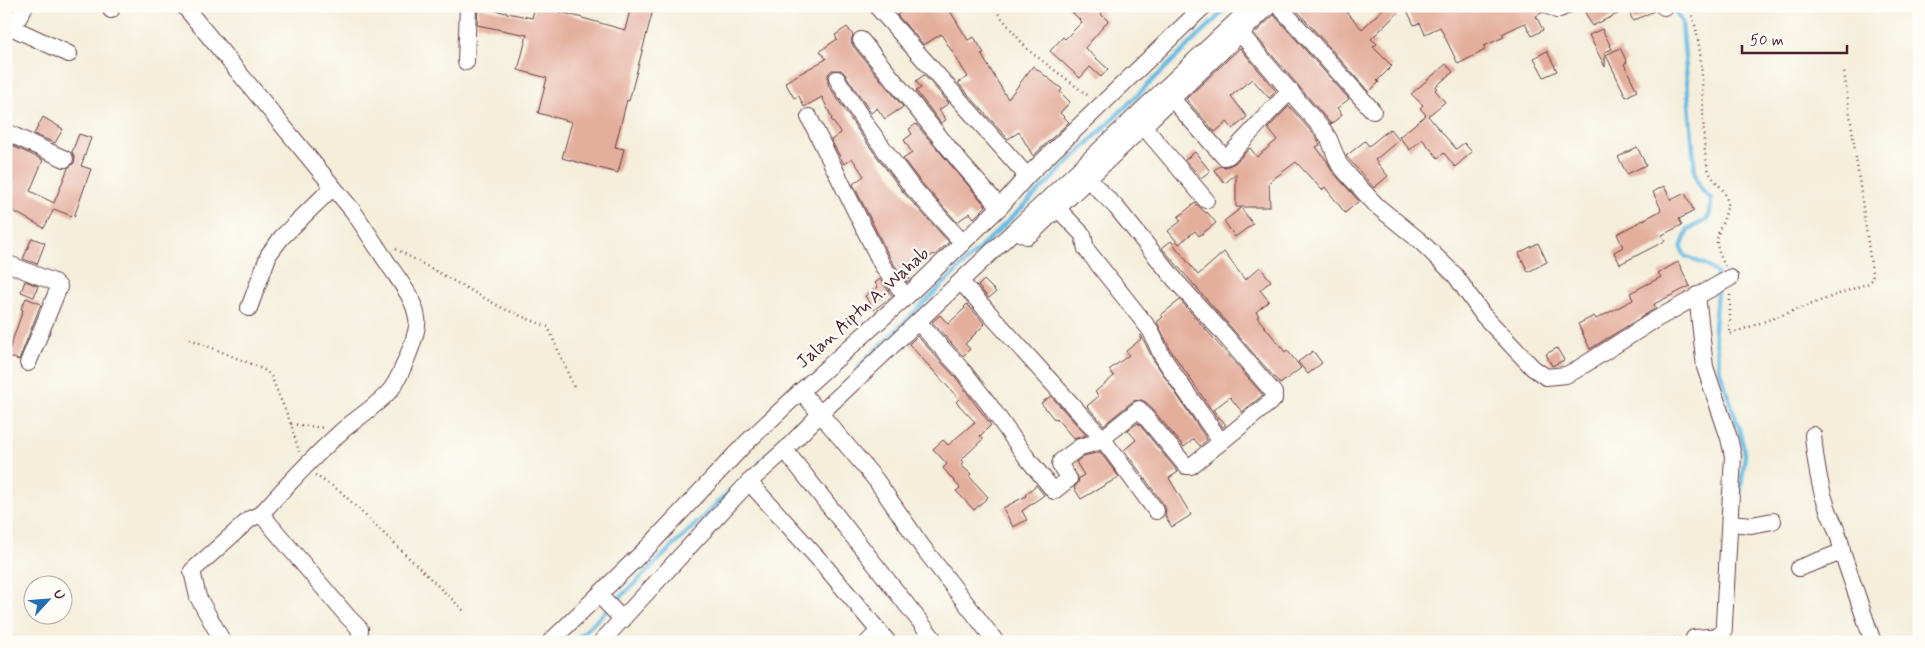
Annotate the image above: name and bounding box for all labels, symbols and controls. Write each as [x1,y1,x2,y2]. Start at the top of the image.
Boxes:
scale bar [1742,22,1848,54]
text: 50 m [1750,31,1784,51]
street label: Jalan Aiptu A. Wahab [791,242,935,374]
north arrow [22,576,72,626]
text: U [49,587,69,603]

